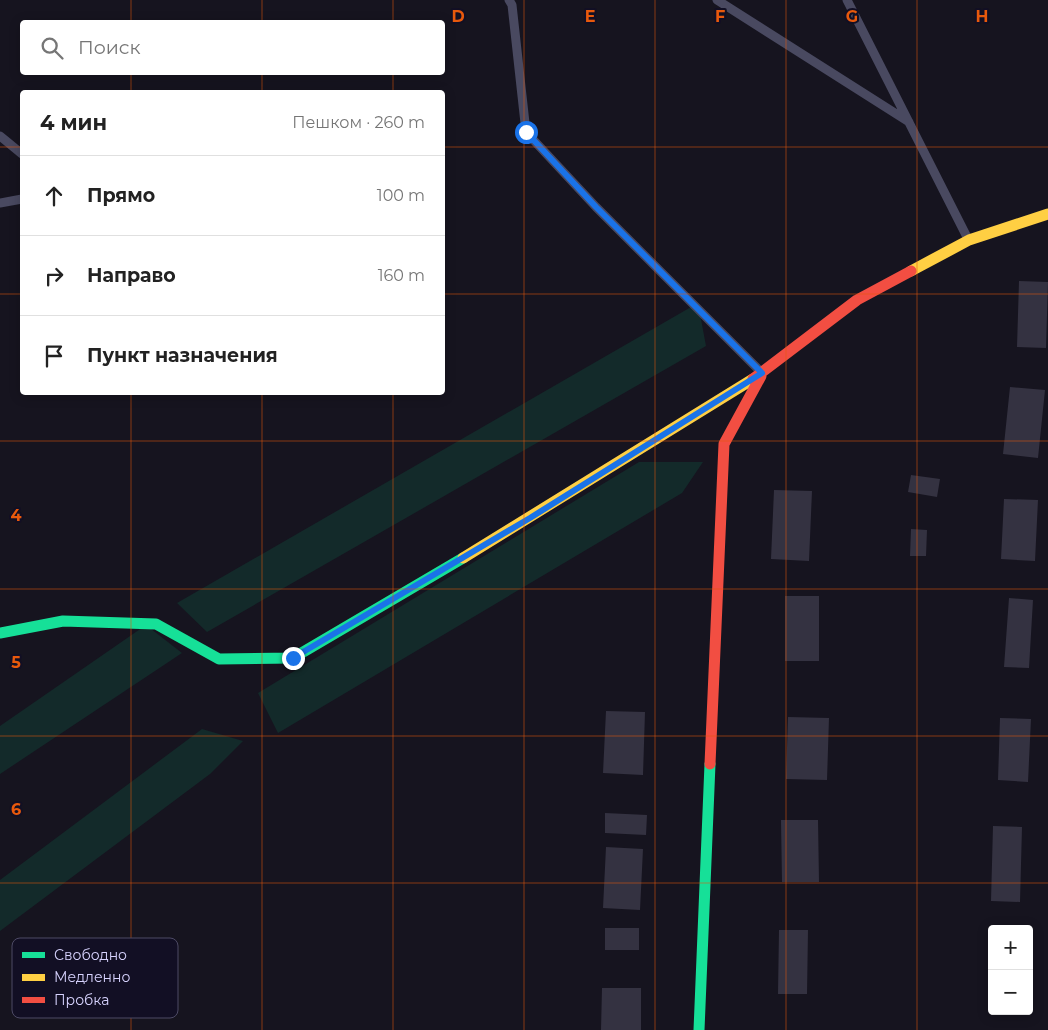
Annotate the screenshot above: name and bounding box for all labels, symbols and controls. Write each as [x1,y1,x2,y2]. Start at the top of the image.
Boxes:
text: D [451,7,465,26]
text: E [585,7,595,26]
text: F [715,7,725,26]
text: G [846,7,858,26]
text: H [976,7,988,26]
search box [20,20,445,75]
icon: search [38,34,66,62]
text: Поиск [78,36,141,59]
text: 4 мин [40,110,107,135]
text: Пешком · 260 m [292,113,425,132]
route start [515,121,538,144]
icon: ahead [40,182,68,210]
text: Прямо [87,184,155,207]
text: 100 m [377,186,425,205]
icon: right [40,262,68,290]
text: Направо [87,264,176,287]
text: 160 m [378,266,425,285]
icon: arrive [40,342,68,370]
text: Пункт назначения [87,344,278,367]
text: 4 [10,506,22,525]
route end [282,647,305,670]
text: 5 [11,653,21,672]
text: 6 [11,800,21,819]
map controls [988,925,1033,1015]
button: + [988,925,1033,970]
legend [12,938,178,1018]
text: Свободно [54,946,127,964]
text: Медленно [54,968,130,986]
button: − [988,970,1033,1015]
text: Пробка [54,991,109,1009]

